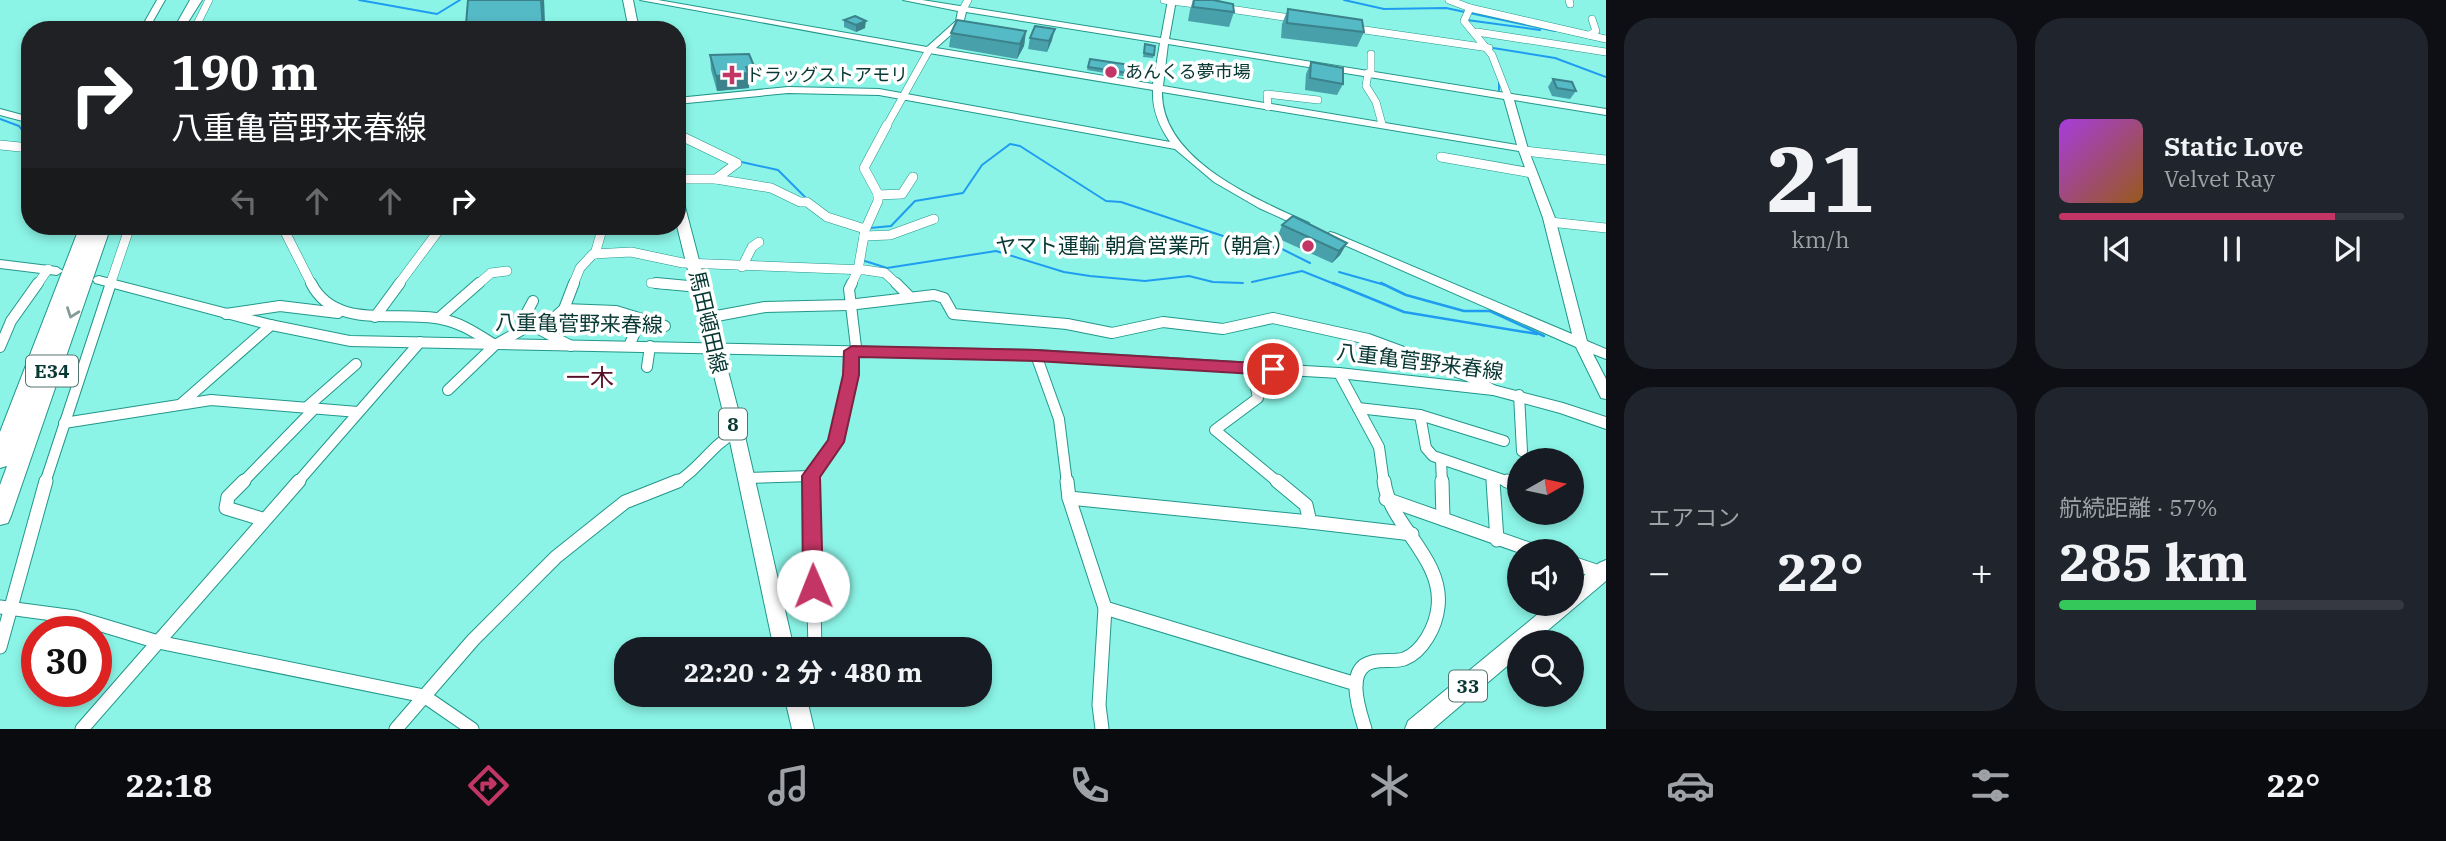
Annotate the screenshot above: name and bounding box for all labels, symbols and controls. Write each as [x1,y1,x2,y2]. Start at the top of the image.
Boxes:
text: 190 m [171,40,318,103]
icon: right [56,49,147,140]
place label: あんくる夢市場 [1125,60,1251,83]
place label: ドラッグストアモリ [746,63,908,86]
marker: あんくる夢市場 [1103,64,1119,80]
marker: ドラッグストアモリ [724,67,740,83]
text: 八重亀菅野来春線 [171,106,427,148]
text: 21 [1766,119,1875,237]
text: Static Love [2164,129,2303,163]
text: Velvet Ray [2164,163,2275,193]
icon: left [225,182,263,220]
icon: ahead [298,182,336,220]
icon: ahead [371,182,409,220]
icon: right [444,182,482,220]
text: km/h [1791,224,1850,254]
icon: previous [2098,230,2136,268]
icon: pause [2213,230,2251,268]
icon: next [2328,230,2366,268]
place label: ヤマト運輸 朝倉営業所（朝倉） [995,231,1294,259]
marker: ヤマト運輸 朝倉営業所（朝倉） [1300,238,1316,254]
street label: 馬田頓田線 [684,267,734,376]
one-way arrow [66,307,80,319]
street label: 八重亀菅野来春線 [495,308,663,338]
street label: 八重亀菅野来春線 [1335,337,1505,385]
pin [1243,339,1303,399]
icon: arrive [1254,350,1292,388]
road number: E34 [26,356,78,386]
district label: 一木 [566,361,614,393]
road number: 8 [719,408,747,440]
north arrow [1507,448,1584,525]
map controls [1507,448,1584,707]
text: 航続距離 · 57% [2059,492,2218,522]
text: エアコン [1648,502,1740,532]
text: 285 km [2059,528,2248,595]
text: 22° [1777,538,1864,605]
button: sound [1507,539,1584,616]
text: − [1648,547,1671,596]
text: + [1970,547,1993,596]
position arrow [776,549,850,623]
speed limit sign: 30 [21,616,112,707]
button: search [1507,630,1584,707]
text: 22:20 · 2 分 · 480 m [684,655,922,689]
road number: 33 [1449,670,1487,702]
icon: directions [464,761,513,810]
icon: music [764,761,813,810]
icon: phone [1065,761,1114,810]
icon: climate [1365,761,1414,810]
icon: car [1666,761,1715,810]
icon: filters [1966,761,2015,810]
text: 22:18 [126,764,212,806]
text: 22° [2267,764,2320,806]

